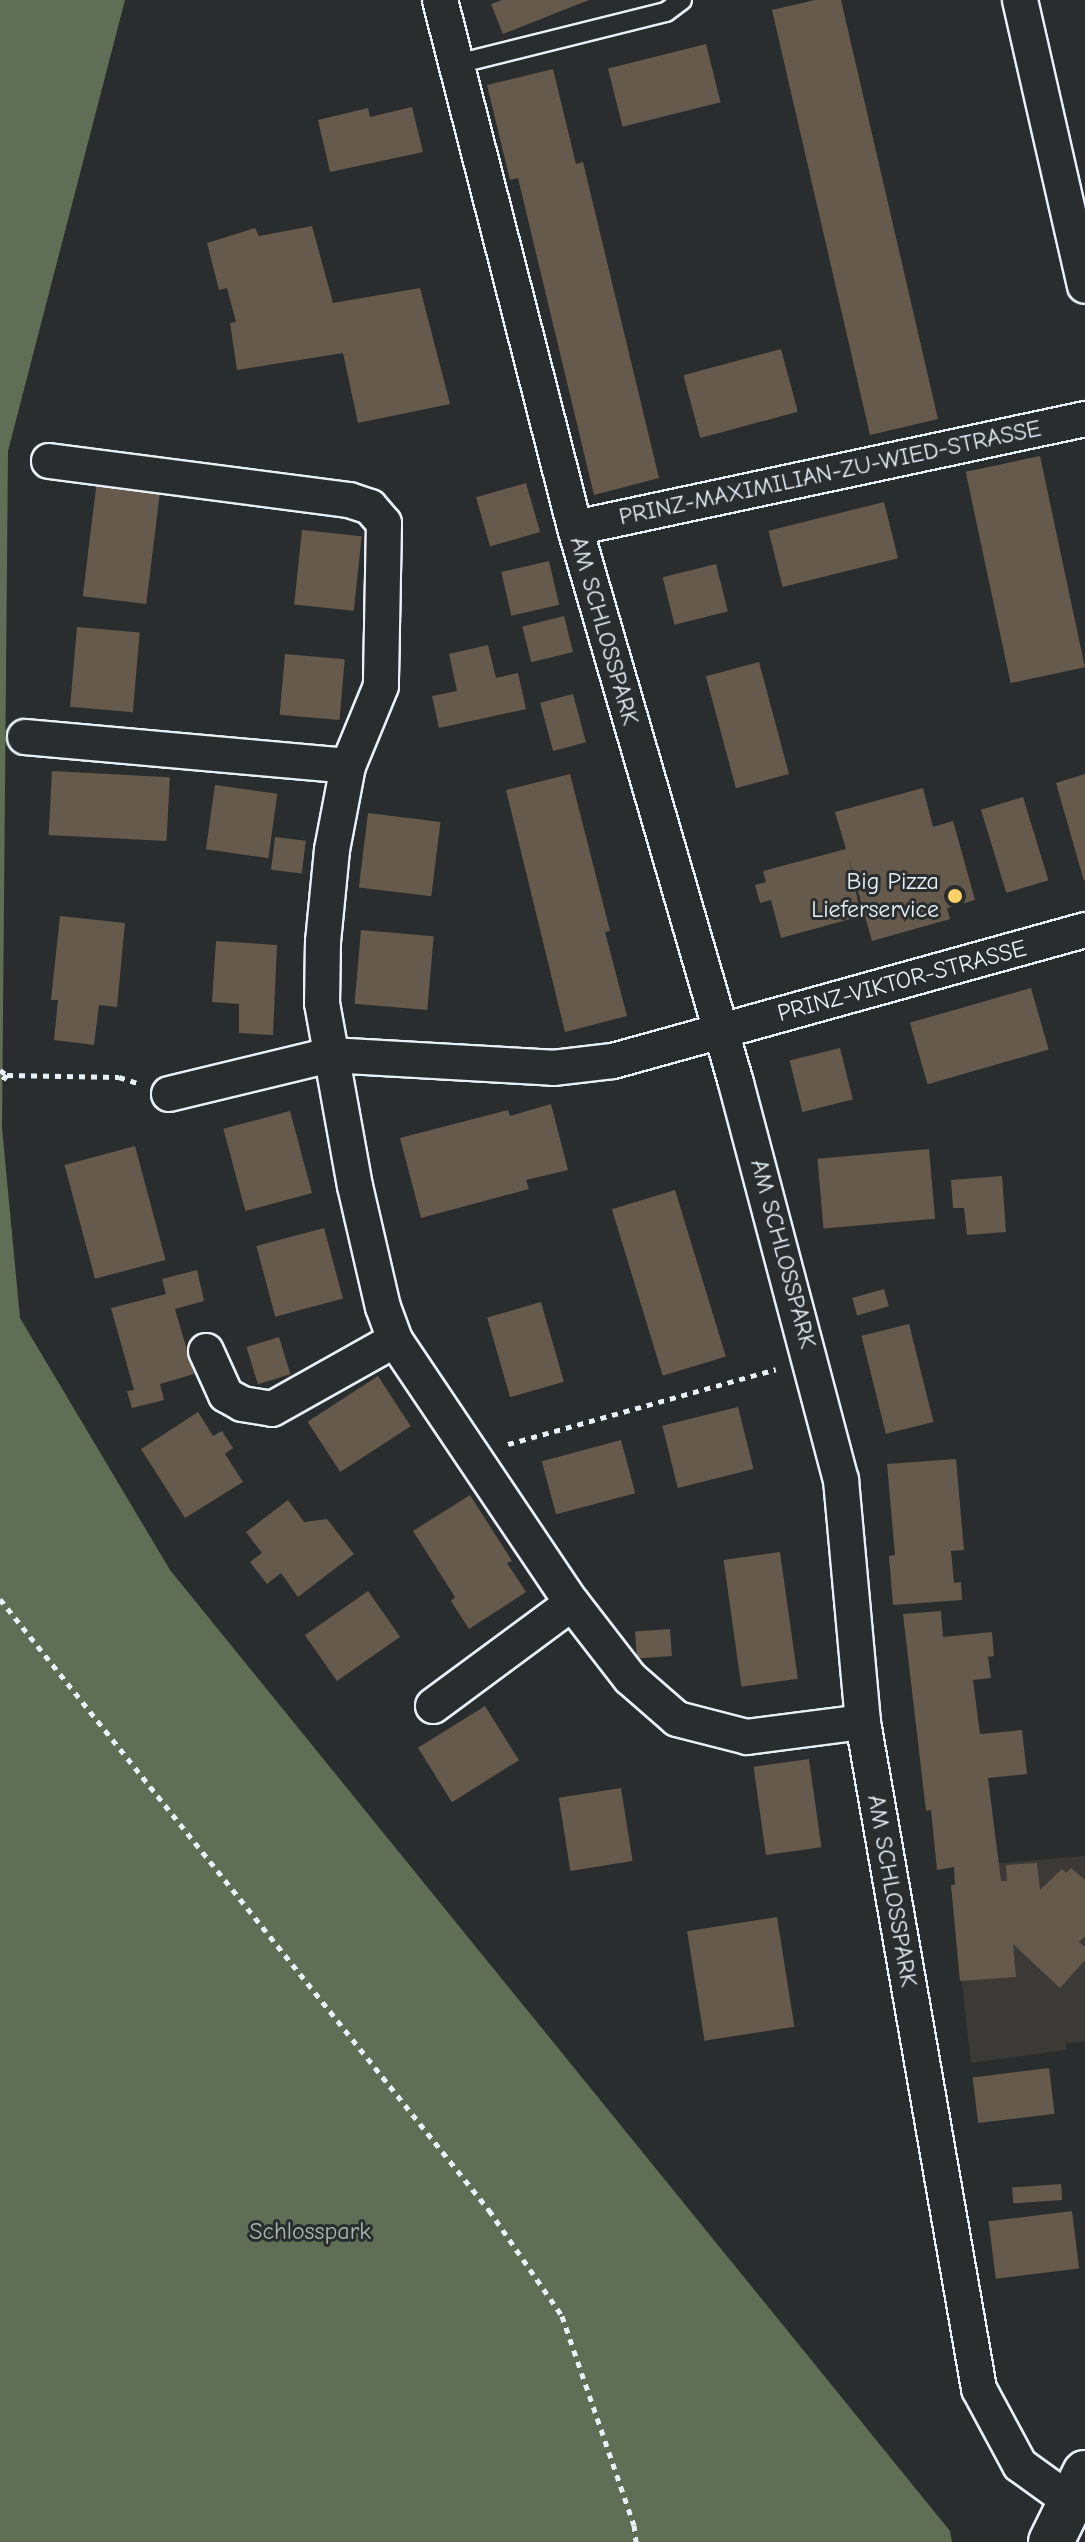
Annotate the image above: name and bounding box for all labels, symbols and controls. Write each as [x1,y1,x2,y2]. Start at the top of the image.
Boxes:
street label: PRINZ-MAXIMILIAN-ZU-WIED-STRASSE [616,414,1044,532]
street label: AM SCHLOSSPARK [563,533,645,729]
place label: Big Pizza Lieferservice [811,868,939,924]
marker: Big Pizza Lieferservice [946,887,964,905]
street label: PRINZ-VIKTOR-STRASSE [774,934,1030,1028]
street label: AM SCHLOSSPARK [744,1156,822,1352]
street label: AM SCHLOSSPARK [861,1793,923,1989]
park label: Schlosspark [249,2218,371,2246]

